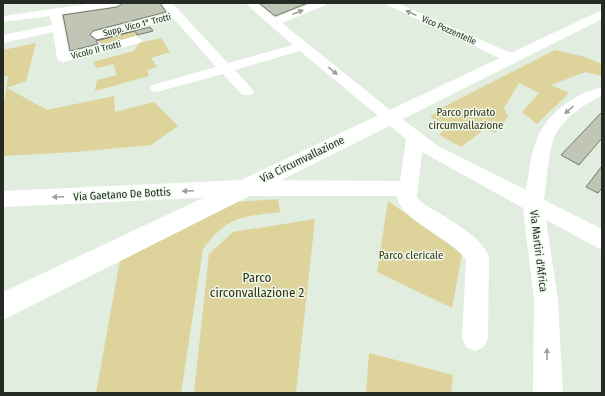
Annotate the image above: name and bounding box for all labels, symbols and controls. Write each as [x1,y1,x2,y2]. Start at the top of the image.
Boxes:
one-way arrow [292,9,304,15]
one-way arrow [405,10,417,16]
street label: Supp. Vico 1° Trotti [102,12,172,38]
street label: Vico Pezzentelle [420,13,478,47]
street label: Vicolo II Trotti [70,39,122,61]
one-way arrow [328,66,339,75]
park label: Parco privato circumvallazione [428,106,504,132]
one-way arrow [563,106,574,115]
street label: Via Circumvallazione [258,133,347,186]
street label: Via Gaetano De Bottis [73,185,171,204]
one-way arrow [181,188,194,194]
one-way arrow [51,194,64,200]
street label: Via Martiri d'Africa [527,209,550,293]
park label: Parco clericale [379,249,443,262]
park label: Parco circonvallazione 2 [210,270,304,300]
one-way arrow [544,347,550,360]

